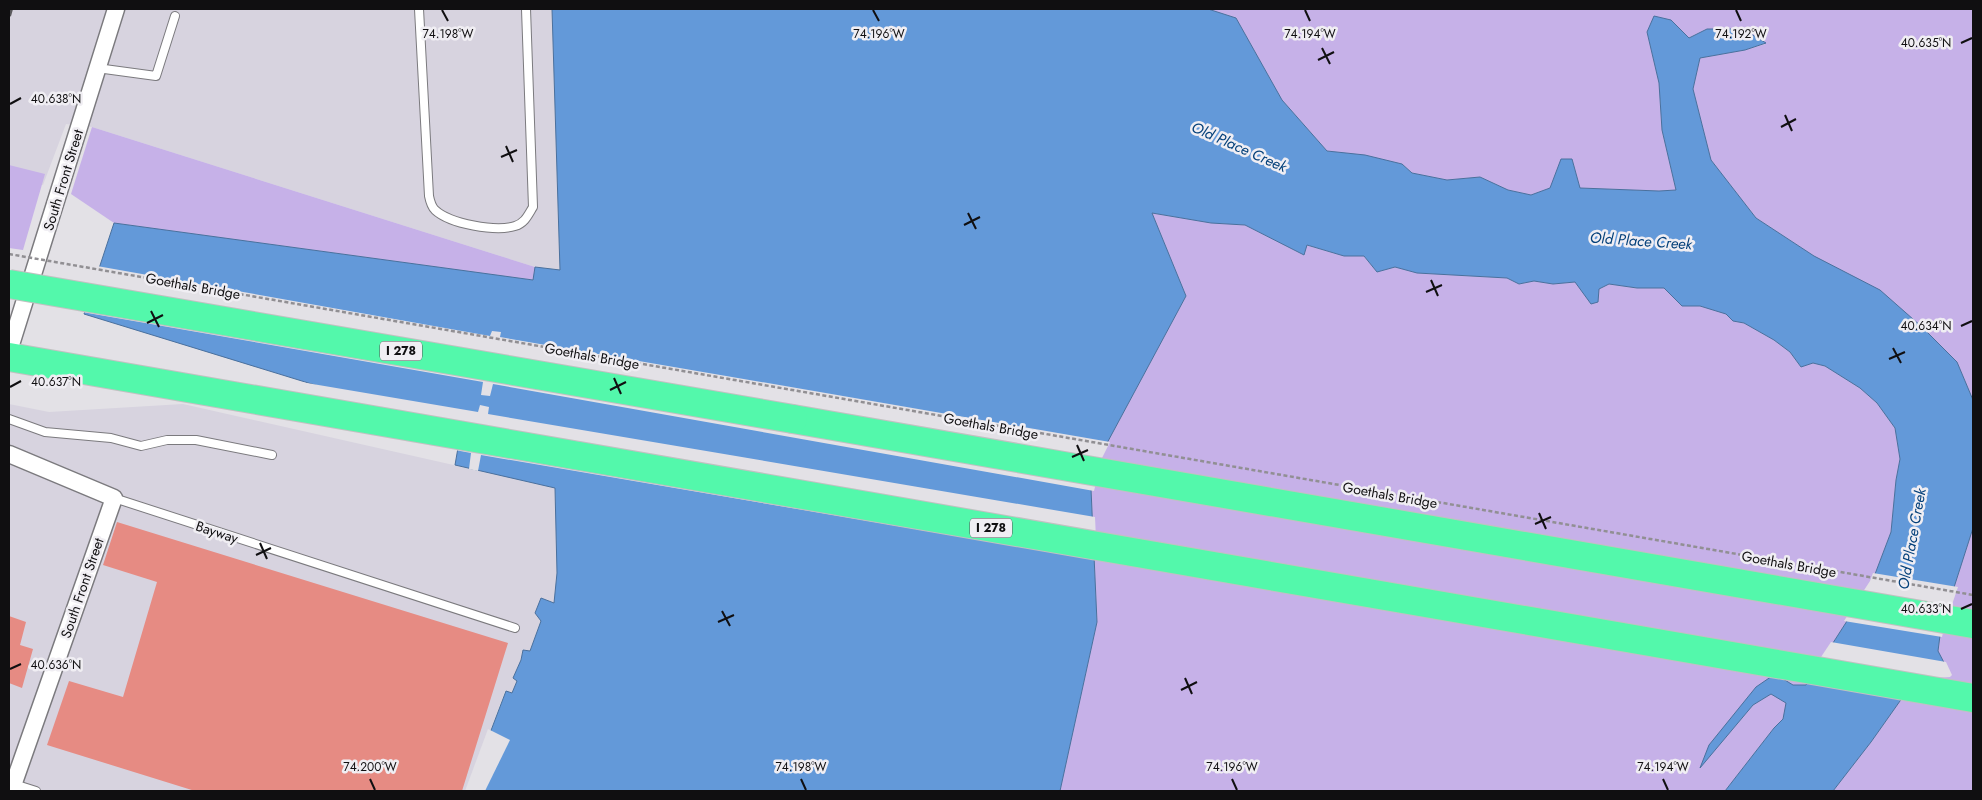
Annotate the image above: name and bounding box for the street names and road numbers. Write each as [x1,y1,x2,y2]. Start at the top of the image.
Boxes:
street label: South Front Street [38,126,88,233]
street label: Goethals Bridge [144,268,242,304]
street label: Goethals Bridge [543,338,641,374]
road number: I 278 [380,342,422,361]
street label: Goethals Bridge [942,408,1040,444]
street label: Goethals Bridge [1341,477,1439,513]
street label: Bayway [193,516,242,548]
road number: I 278 [970,518,1012,538]
street label: South Front Street [55,535,109,641]
street label: Goethals Bridge [1740,546,1838,582]

